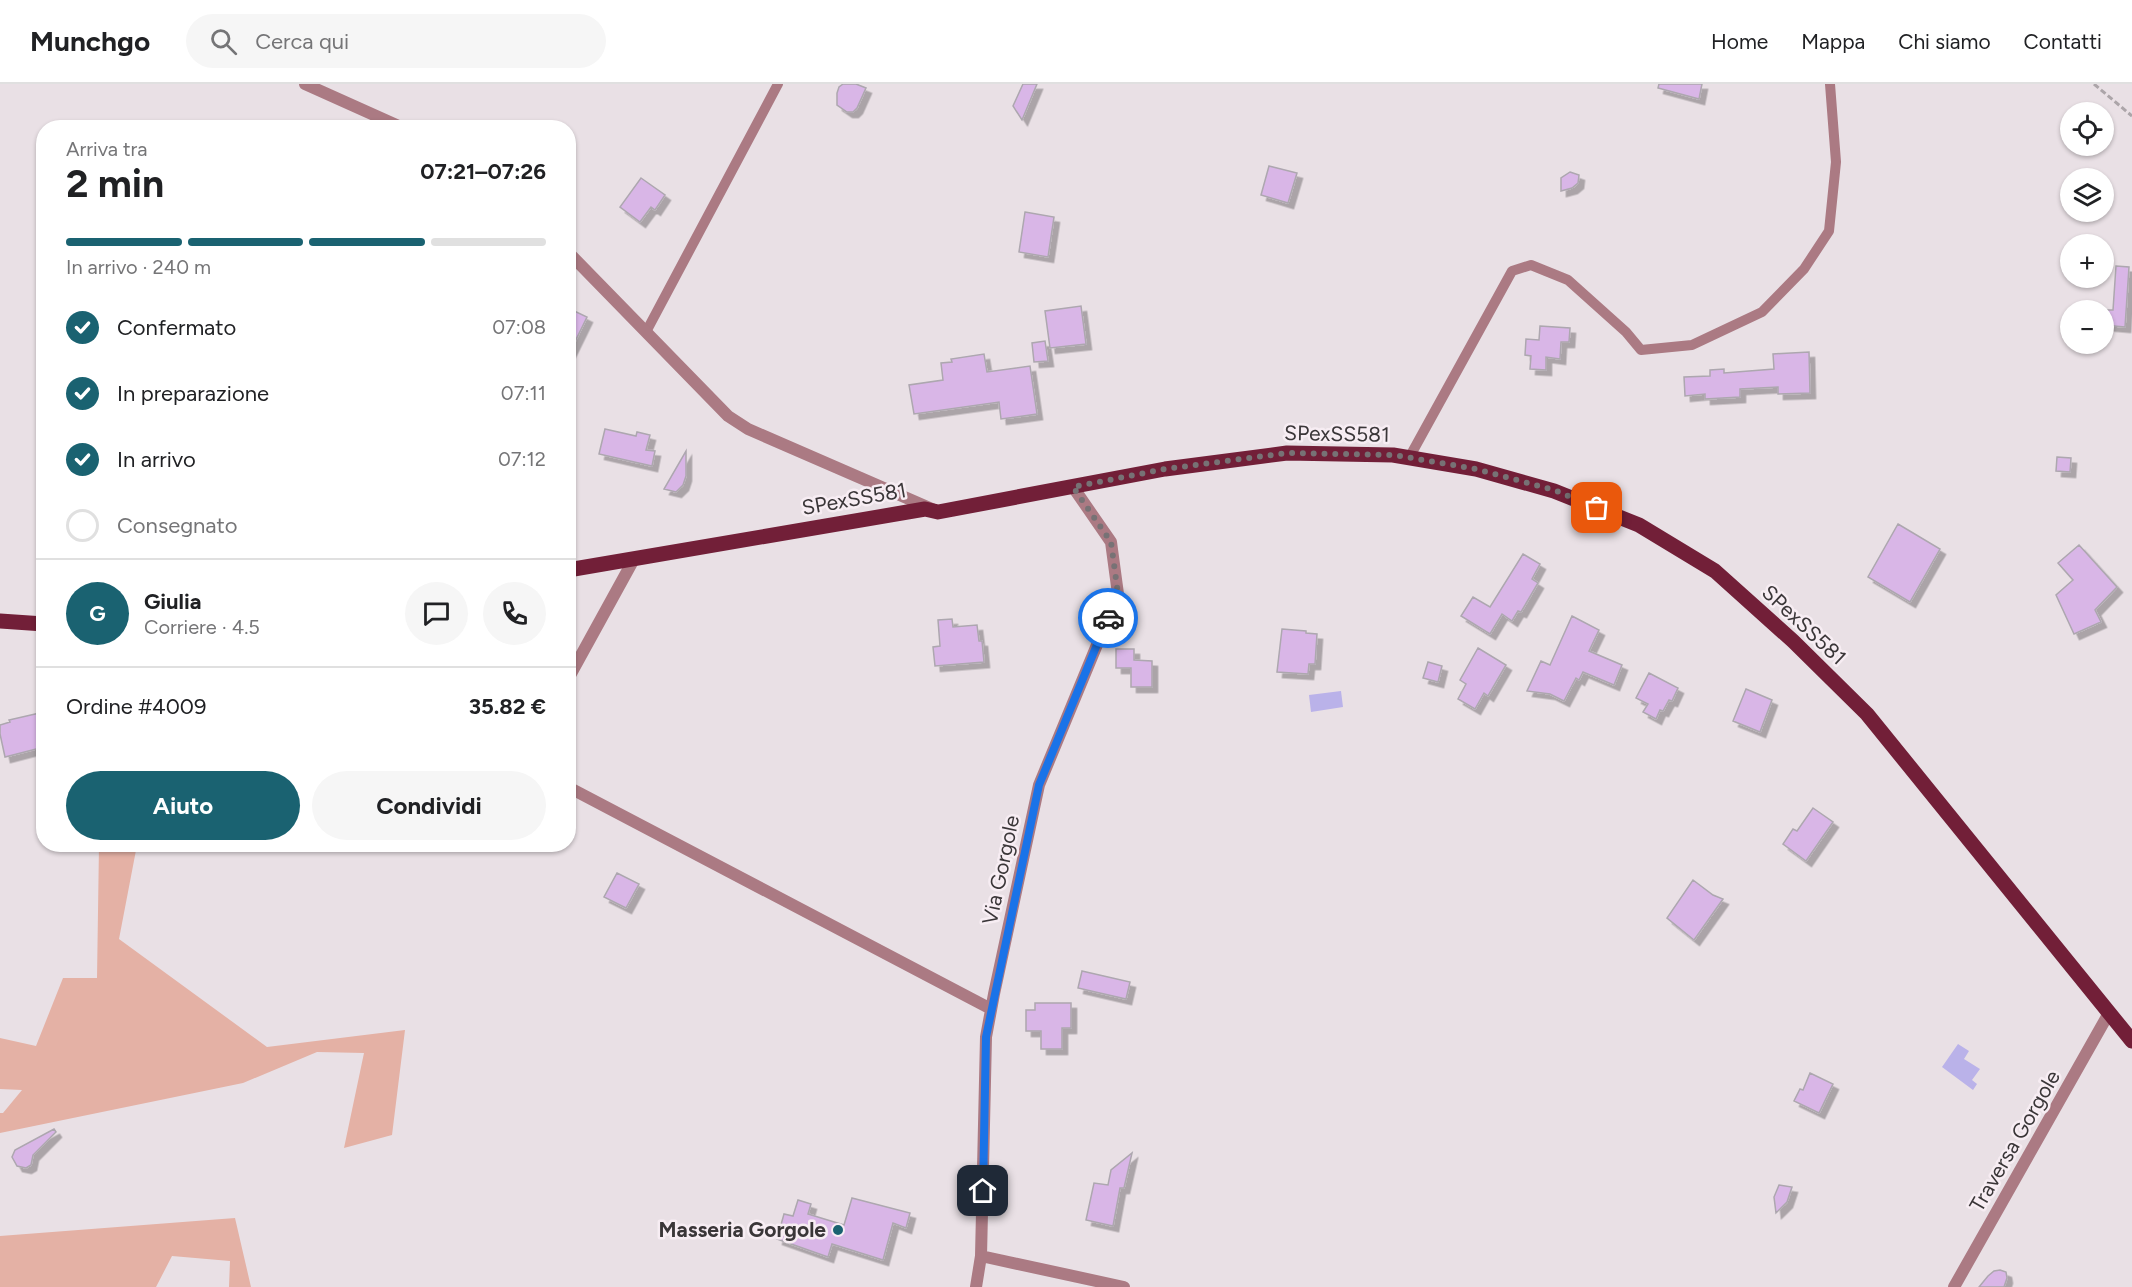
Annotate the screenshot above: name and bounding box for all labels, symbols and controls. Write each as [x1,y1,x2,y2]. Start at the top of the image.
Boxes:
search box [186,14,606,68]
text: Munchgo [30,24,150,58]
icon: search [207,25,240,58]
text: Cerca qui [255,28,349,55]
text: Home [1711,29,1768,54]
text: Mappa [1801,29,1865,54]
text: Chi siamo [1898,29,1991,54]
text: Contatti [2024,29,2102,54]
map controls [2060,102,2114,354]
button: locate [2060,102,2114,156]
text: Arriva tra [66,137,148,161]
text: 07:21–07:26 [420,158,546,185]
text: 2 min [66,160,164,207]
button: layers [2060,168,2114,222]
button: + [2060,234,2114,288]
text: In arrivo · 240 m [66,255,211,279]
button: − [2060,300,2114,354]
icon: check [66,311,99,344]
text: Confermato [117,314,236,341]
text: 07:08 [492,315,546,339]
icon: check [66,377,99,410]
text: In preparazione [117,380,269,407]
text: 07:11 [501,381,546,405]
street label: SPexSS581 [1284,420,1390,447]
icon: check [66,443,99,476]
text: In arrivo [117,446,196,473]
text: 07:12 [498,447,546,471]
street label: SPexSS581 [800,477,908,520]
pin [1571,482,1622,533]
icon: bag [1580,491,1613,524]
text: Consegnato [117,512,238,539]
street label: SPexSS581 [1757,579,1851,670]
button: chat [405,582,468,645]
button: phone [483,582,546,645]
text: Giulia [144,588,202,615]
courier [1078,588,1138,648]
text: G [89,600,106,627]
icon: car [1092,602,1125,635]
text: Corriere · 4.5 [144,615,260,639]
text: Ordine #4009 [66,693,206,720]
text: 35.82 € [469,693,546,720]
button: Aiuto [66,771,300,840]
button: Condividi [312,771,546,840]
street label: Via Gorgole [977,813,1024,927]
street label: Traversa Gorgole [1964,1066,2065,1216]
pin [957,1165,1008,1216]
icon: home [966,1174,999,1207]
place label: Masseria Gorgole [659,1217,826,1242]
marker: Masseria Gorgole [831,1223,845,1237]

